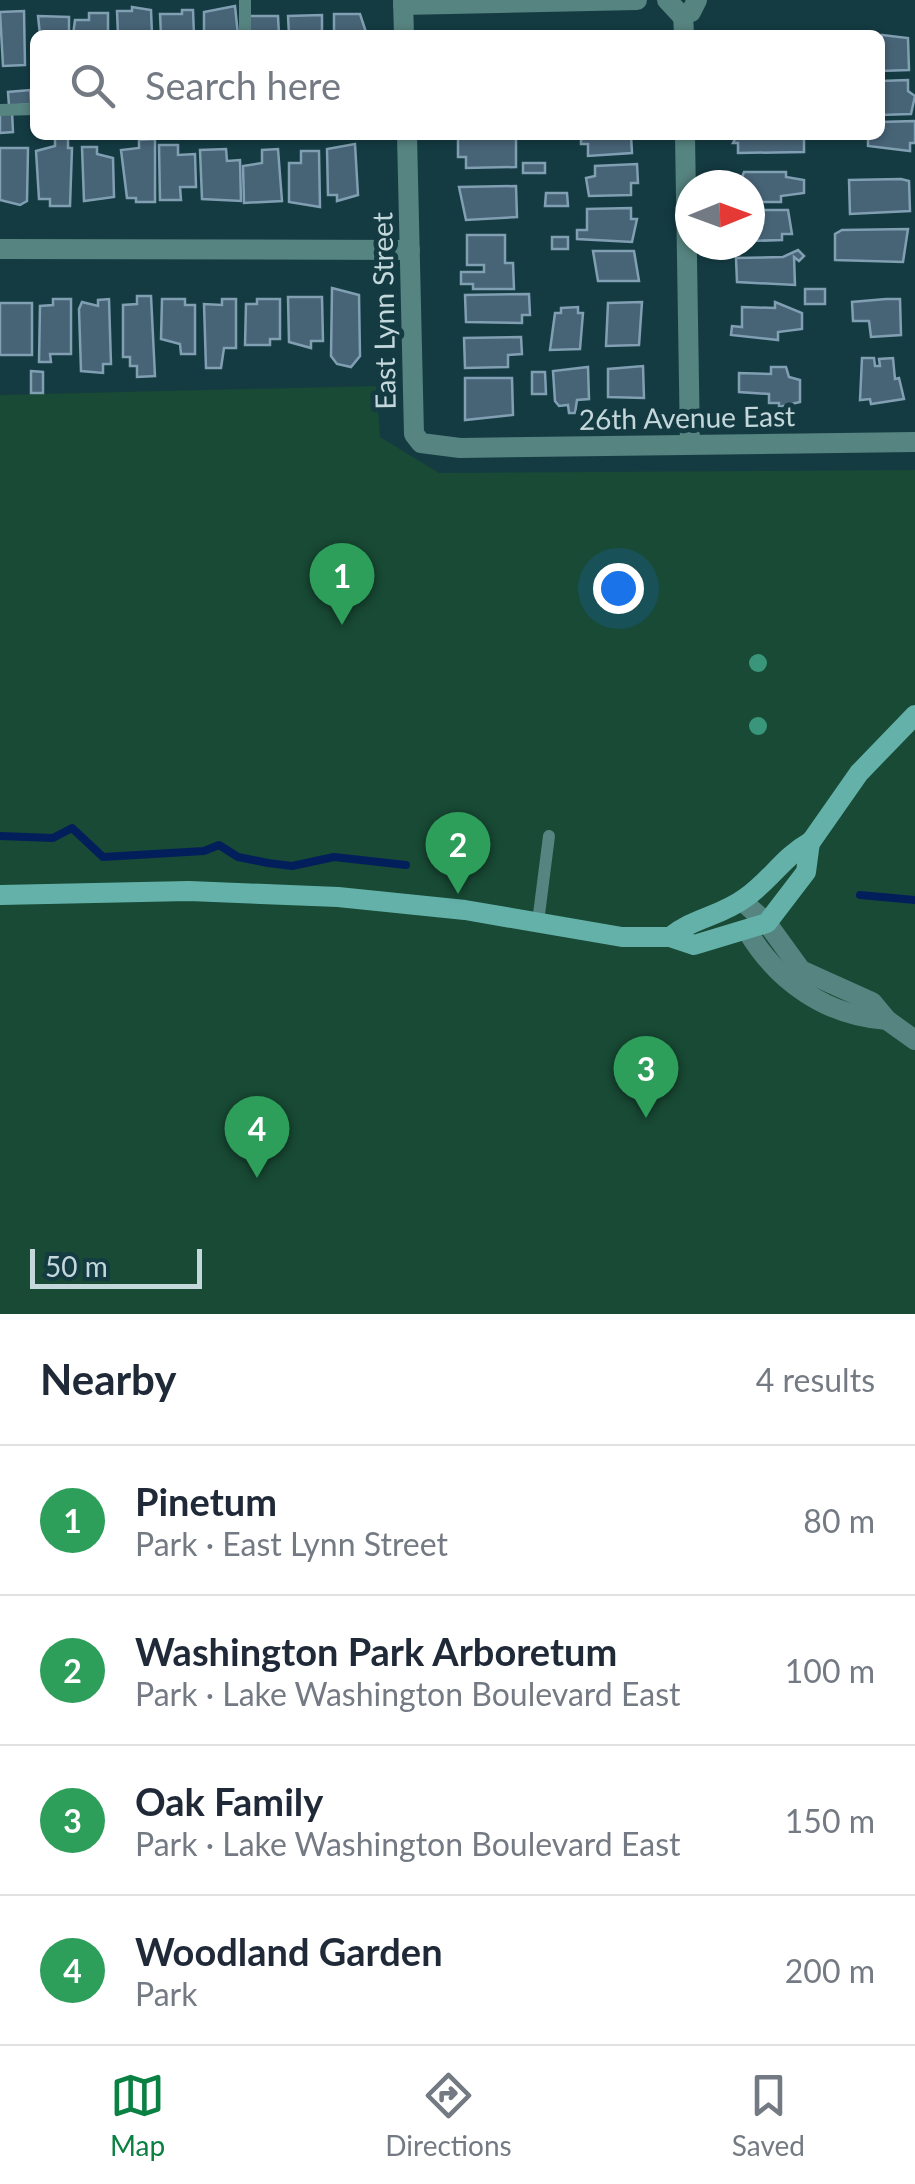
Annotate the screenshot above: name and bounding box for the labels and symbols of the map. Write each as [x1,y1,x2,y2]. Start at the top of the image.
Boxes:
north arrow [675,170,765,260]
street label: East Lynn Street [364,212,402,410]
street label: 26th Avenue East [579,398,795,436]
pin: 1 [310,542,374,625]
your location [593,563,644,614]
pin: 2 [426,812,490,894]
pin: 3 [614,1036,678,1118]
pin: 4 [224,1096,290,1178]
scale bar [30,1244,202,1288]

